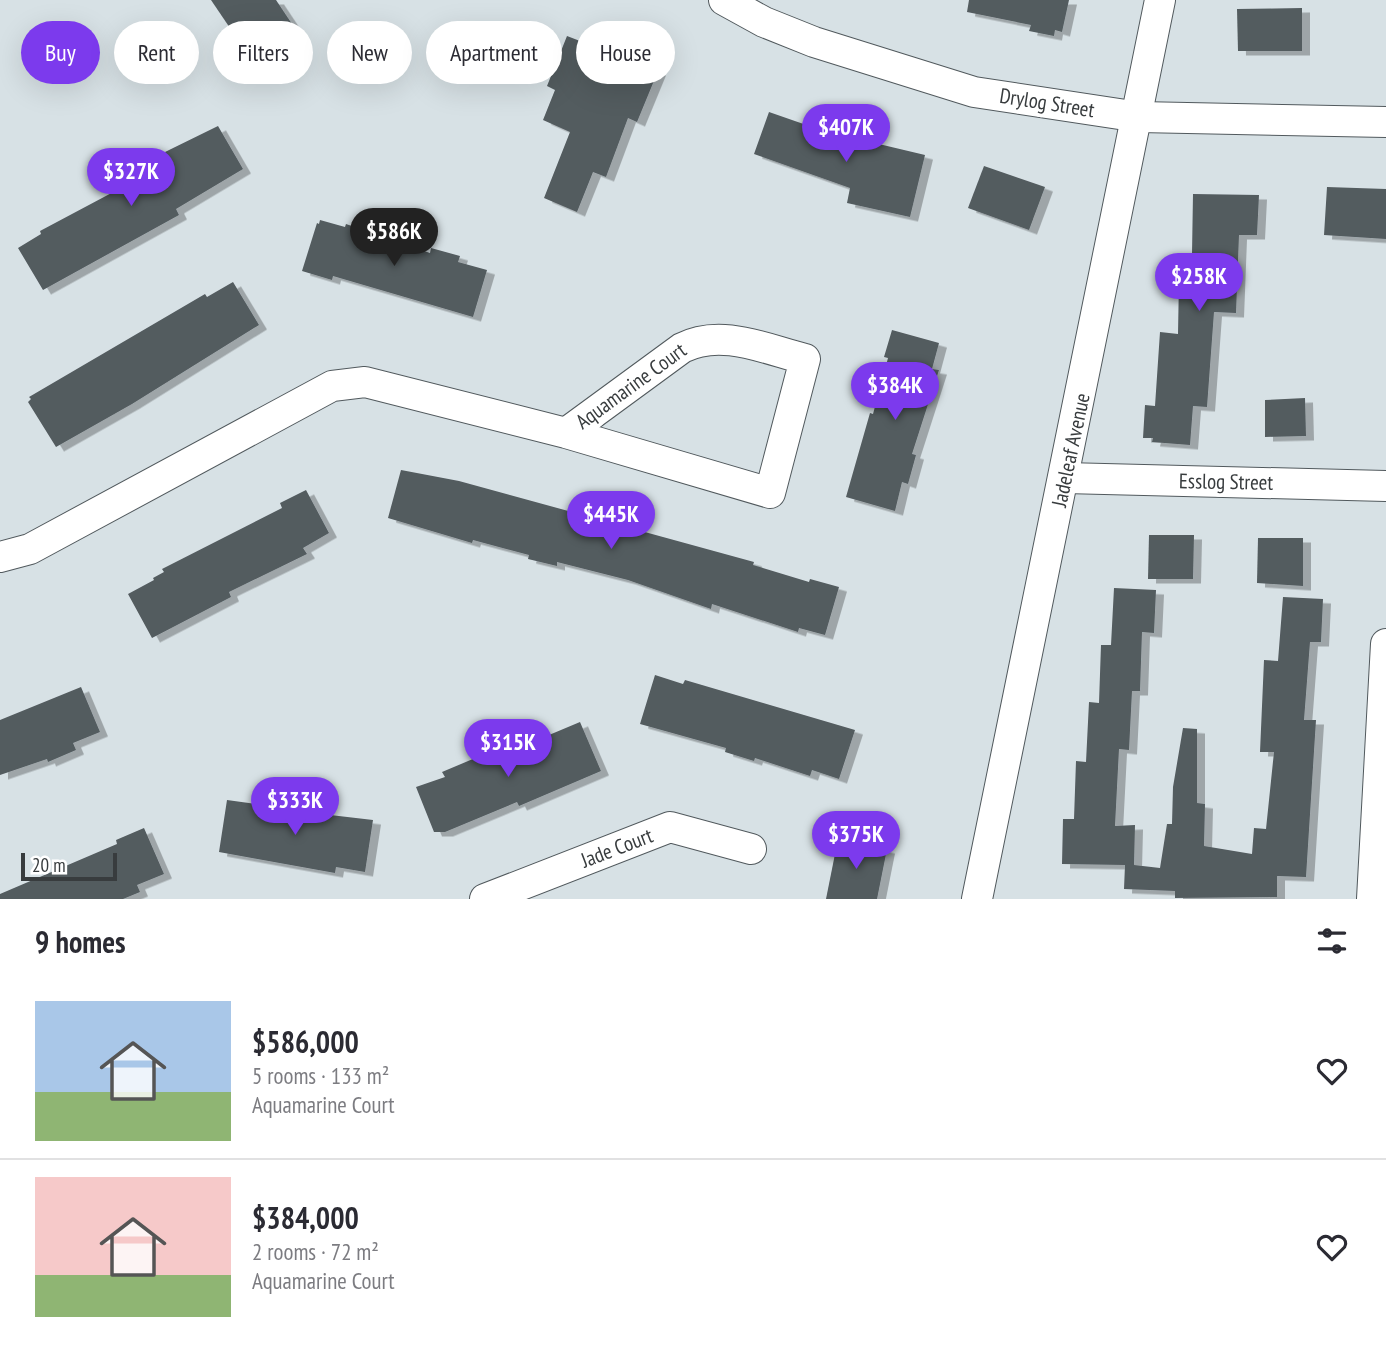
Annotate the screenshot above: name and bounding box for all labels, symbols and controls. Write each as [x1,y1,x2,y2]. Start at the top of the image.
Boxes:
chip: Buy [21,21,100,84]
chip: Rent [114,21,199,84]
chip: Filters [213,21,313,84]
chip: New [327,21,412,84]
chip: Apartment [426,21,562,84]
chip: House [576,21,675,84]
street label: Drylog Street [998,82,1097,123]
pin: $407K [797,104,895,164]
text: $407K [818,112,874,141]
pin: $327K [82,148,180,208]
text: $327K [103,156,159,185]
pin: $586K [345,208,443,268]
text: $586K [366,216,422,245]
pin: $258K [1150,254,1248,313]
text: $258K [1171,261,1227,290]
street label: Aquamarine Court [570,336,692,435]
pin: $384K [846,362,944,422]
text: $384K [867,370,923,399]
street label: Jadeleaf Avenue [1045,391,1096,510]
street label: Esslog Street [1179,467,1274,496]
pin: $445K [562,491,660,551]
text: $445K [583,499,639,528]
pin: $315K [459,720,557,779]
text: $315K [480,727,536,756]
pin: $333K [246,778,344,837]
text: $333K [267,785,323,814]
pin: $375K [807,812,905,871]
text: $375K [828,819,884,848]
street label: Jade Court [576,821,657,874]
scale bar [21,850,117,882]
text: 20 m [32,853,66,877]
text: 9 homes [35,922,126,961]
icon: filters [1313,922,1351,960]
text: $586,000 [252,1022,359,1061]
icon: home [91,1029,175,1113]
icon: heart [1313,1052,1351,1090]
text: 5 rooms · 133 m² [252,1061,389,1090]
text: Aquamarine Court [252,1090,395,1119]
text: $384,000 [252,1198,359,1237]
icon: home [91,1205,175,1289]
icon: heart [1313,1228,1351,1266]
text: 2 rooms · 72 m² [252,1237,379,1266]
text: Aquamarine Court [252,1266,395,1295]

